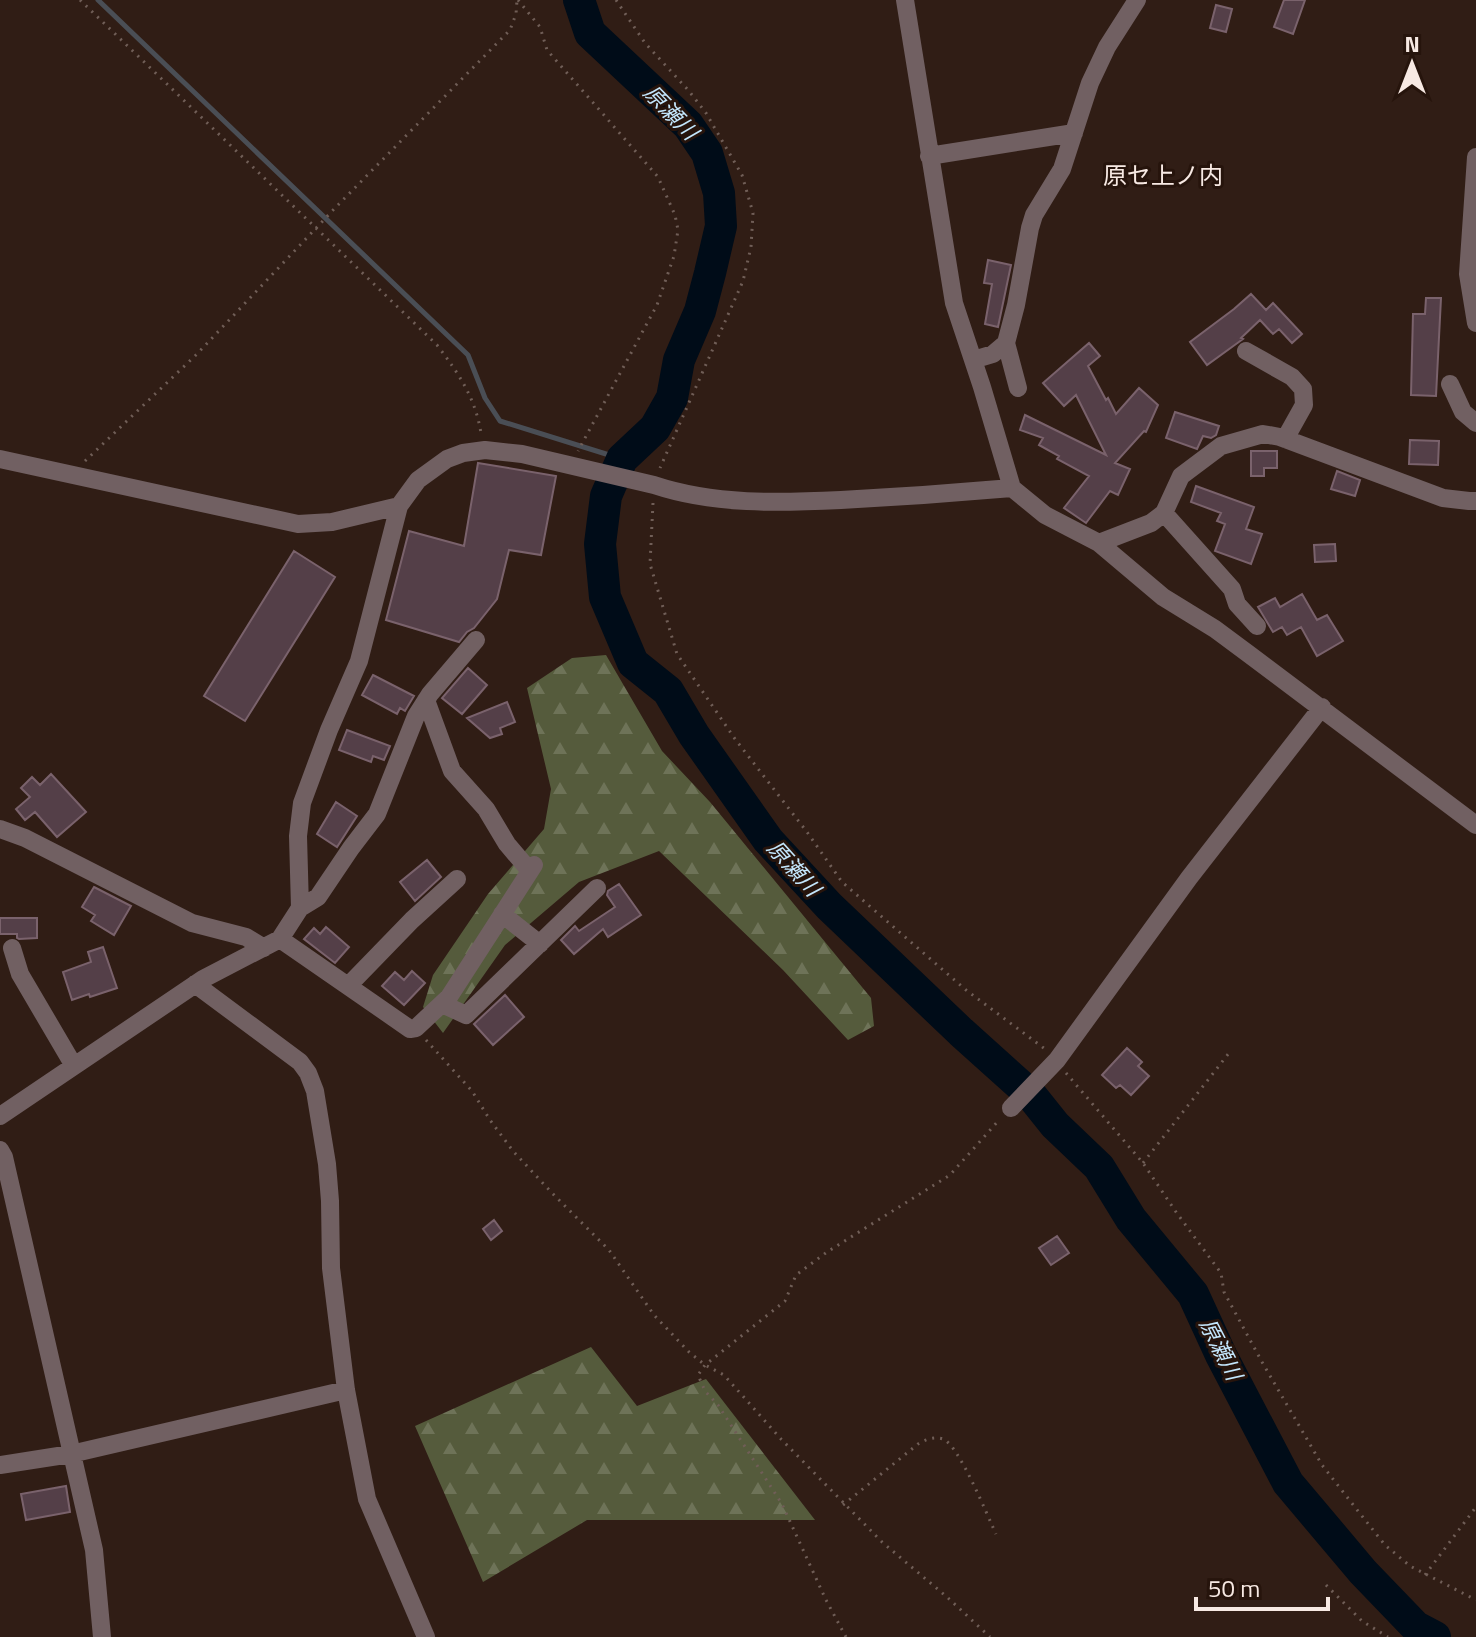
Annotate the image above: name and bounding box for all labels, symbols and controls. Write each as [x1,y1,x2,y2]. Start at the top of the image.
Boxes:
north arrow [1372,24,1452,104]
text: N [1404,27,1420,61]
water label: 原瀬川 [636,76,708,149]
district label: 原セ上ノ内 [1103,157,1223,193]
water label: 原瀬川 [759,832,830,905]
water label: 原瀬川 [1191,1312,1252,1388]
scale bar [1196,1561,1328,1611]
text: 50 m [1208,1570,1260,1606]

